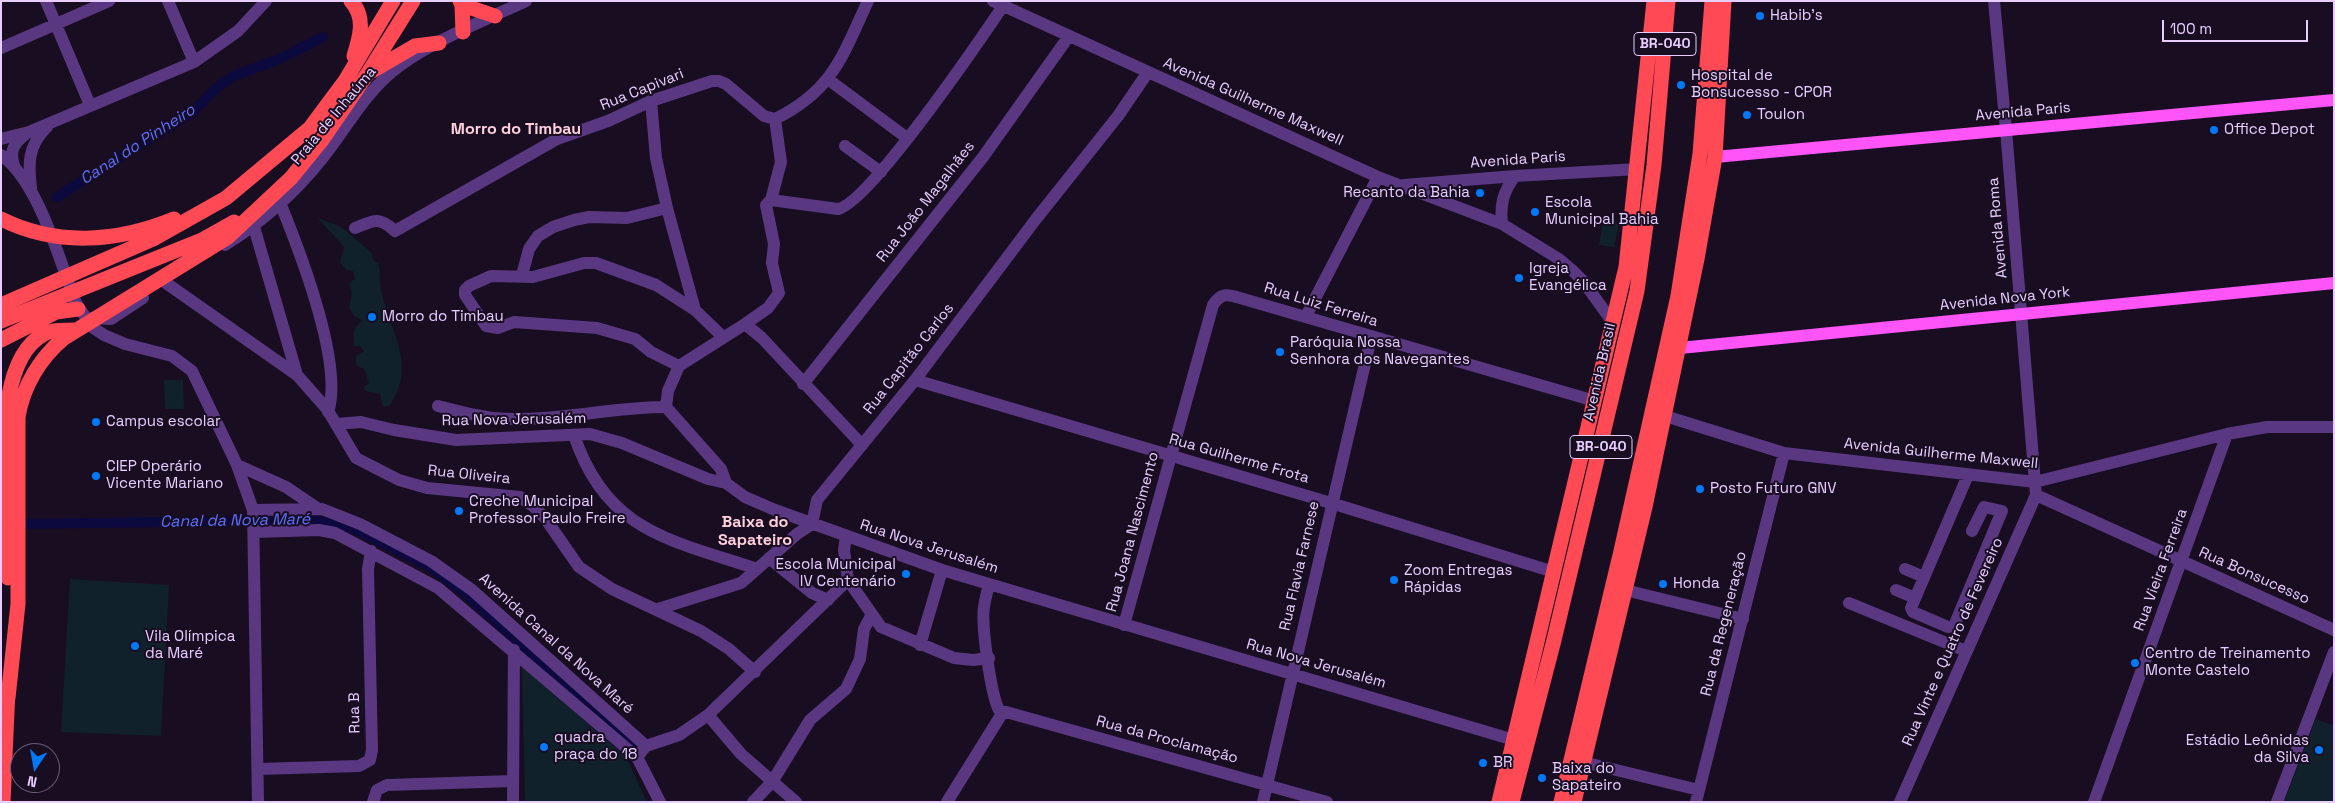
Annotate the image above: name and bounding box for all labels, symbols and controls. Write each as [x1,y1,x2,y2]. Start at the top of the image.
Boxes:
place label: Habib's [1770,7,1823,25]
marker: Habib's [1754,10,1766,22]
scale bar [2165,10,2311,42]
text: 100 m [2170,19,2212,38]
road number: BR-040 [1634,33,1696,56]
street label: Avenida Guilherme Maxwell [1160,54,1346,150]
street label: Praia de Inhaúma [288,63,380,169]
street label: Rua Capivari [598,65,686,115]
place label: Hospital de Bonsucesso - CPOR [1691,67,1832,102]
marker: Hospital de Bonsucesso - CPOR [1675,79,1687,91]
street label: Avenida Paris [1975,99,2071,125]
water label: Canal do Pinheiro [77,101,199,189]
place label: Toulon [1757,106,1805,124]
marker: Toulon [1741,109,1753,121]
district label: Morro do Timbau [451,120,581,140]
place label: Office Depot [2224,121,2315,139]
marker: Office Depot [2208,124,2220,136]
street label: Rua João Magalhães [873,138,979,266]
street label: Avenida Paris [1470,148,1566,172]
street label: Avenida Roma [1985,177,2011,279]
place label: Recanto da Bahia [1343,184,1470,202]
marker: Recanto da Bahia [1474,187,1486,199]
place label: Escola Municipal Bahia [1545,194,1659,229]
marker: Escola Municipal Bahia [1529,206,1541,218]
place label: Igreja Evangélica [1529,260,1607,295]
marker: Igreja Evangélica [1513,272,1525,284]
street label: Rua Luiz Ferreira [1262,279,1380,331]
street label: Avenida Nova York [1939,283,2071,315]
street label: Rua Capitão Carlos [860,300,958,418]
place label: Morro do Timbau [382,308,504,326]
marker: Morro do Timbau [366,311,378,323]
street label: Avenida Brasil [1580,321,1620,423]
place label: Paróquia Nossa Senhora dos Navegantes [1290,334,1470,369]
marker: Paróquia Nossa Senhora dos Navegantes [1274,346,1286,358]
street label: Rua Nova Jerusalém [442,410,586,430]
place label: Campus escolar [106,413,221,431]
marker: Campus escolar [90,416,102,428]
street label: Rua Guilherme Frota [1167,430,1311,488]
street label: Avenida Guilherme Maxwell [1843,435,2039,473]
road number: BR-040 [1570,436,1632,458]
street label: Rua Joana Nascimento [1103,450,1163,614]
place label: CIEP Operário Vicente Mariano [106,458,223,493]
street label: Rua Oliveira [427,462,511,488]
marker: CIEP Operário Vicente Mariano [90,470,102,482]
place label: Posto Futuro GNV [1710,480,1837,498]
marker: Posto Futuro GNV [1694,483,1706,495]
place label: Creche Municipal Professor Paulo Freire [469,493,626,528]
street label: Rua Flavia Farnese [1276,499,1324,633]
marker: Creche Municipal Professor Paulo Freire [453,505,465,517]
street label: Rua Vieira Ferreira [2130,506,2192,634]
water label: Canal da Nova Maré [160,510,310,532]
district label: Baixa do Sapateiro [718,513,792,551]
street label: Rua Nova Jerusalém [857,516,1001,578]
street label: Rua Vinte e Quatro de Fevereiro [1899,535,2007,749]
street label: Rua Bonsucesso [2196,543,2312,609]
street label: Rua da Regeneração [1697,550,1751,698]
place label: Escola Municipal IV Centenário [776,556,896,591]
place label: Zoom Entregas Rápidas [1404,562,1512,597]
marker: Escola Municipal IV Centenário [900,568,912,580]
street label: Avenida Canal da Nova Maré [475,570,637,718]
marker: Zoom Entregas Rápidas [1388,574,1400,586]
place label: Honda [1673,575,1720,593]
marker: Honda [1657,578,1669,590]
place label: Vila Olímpica da Maré [145,628,235,663]
street label: Rua Nova Jerusalém [1244,635,1388,693]
marker: Vila Olímpica da Maré [129,640,141,652]
place label: Centro de Treinamento Monte Castelo [2145,645,2310,680]
marker: Centro de Treinamento Monte Castelo [2129,657,2141,669]
street label: Rua B [346,692,364,734]
street label: Rua da Proclamação [1094,712,1240,768]
place label: quadra praça do 18 [554,729,637,764]
place label: Estádio Leônidas da Silva [2186,732,2309,767]
marker: quadra praça do 18 [538,741,550,753]
north arrow [10,743,60,793]
marker: Estádio Leônidas da Silva [2313,744,2325,756]
place label: BR [1493,754,1512,772]
marker: BR [1477,757,1489,769]
place label: Baixa do Sapateiro [1552,760,1621,795]
text: N [26,772,39,791]
marker: Baixa do Sapateiro [1536,772,1548,784]

